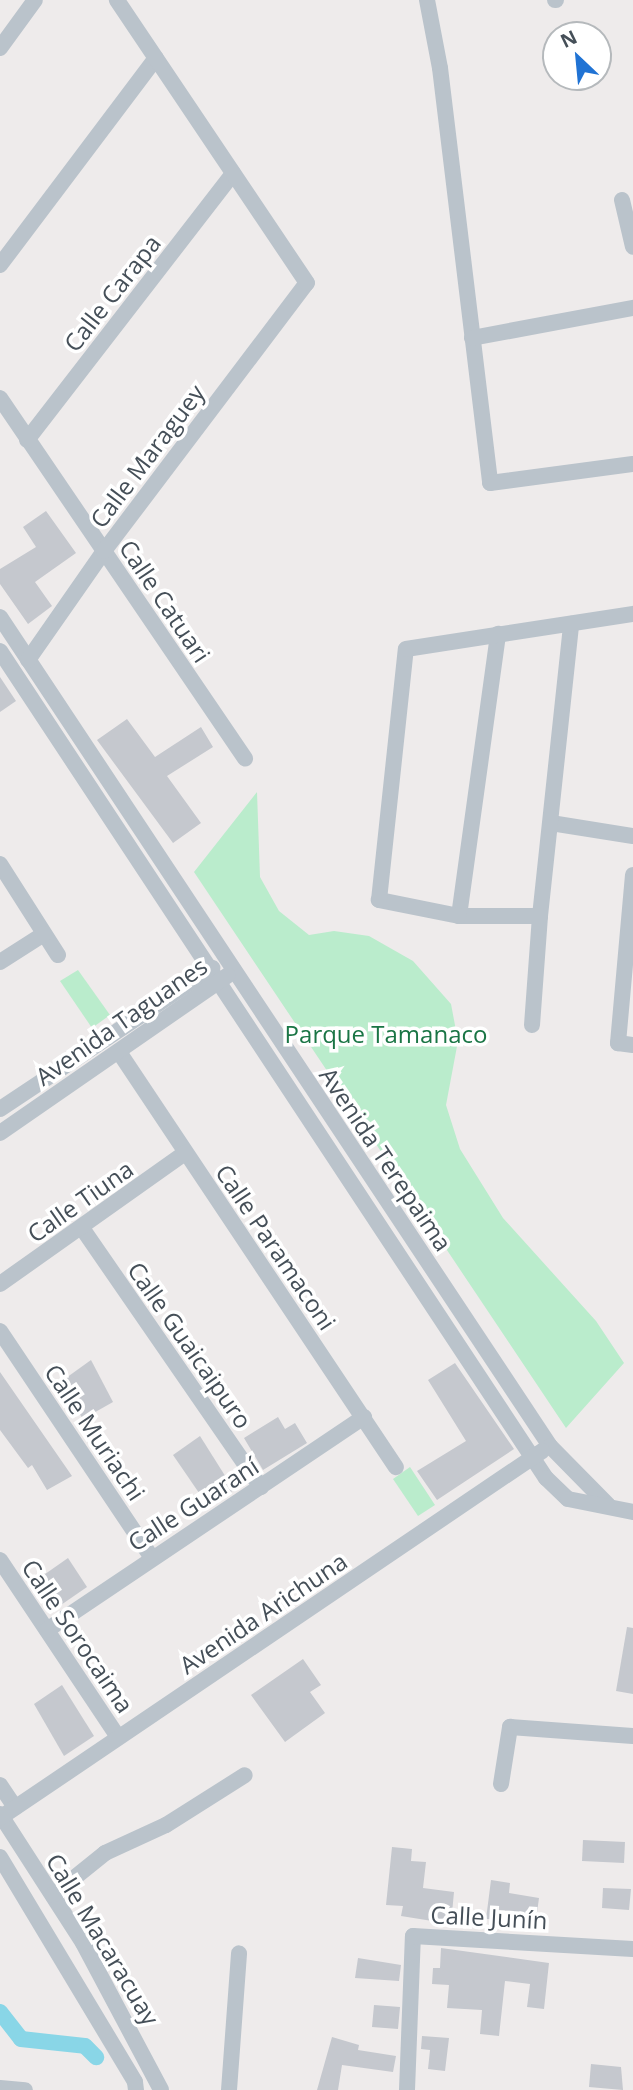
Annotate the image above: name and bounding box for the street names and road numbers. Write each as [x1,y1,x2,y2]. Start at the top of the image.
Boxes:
street label: Calle Carapa [58,229,166,357]
street label: Calle Maraguey [84,379,210,533]
street label: Calle Catuari [114,534,216,668]
street label: Avenida Taguanes [30,951,212,1091]
street label: Avenida Terepaima [314,1062,458,1256]
street label: Calle Tiuna [22,1154,138,1248]
street label: Calle Paramaconi [210,1159,342,1335]
street label: Calle Guaicaipuro [122,1256,258,1434]
street label: Calle Muriachi [39,1358,151,1506]
street label: Calle Guaraní [122,1451,264,1557]
street label: Avenida Arichuna [174,1546,352,1680]
street label: Calle Sorocaima [16,1554,140,1718]
street label: Calle Macaracuay [41,1848,165,2030]
street label: Calle Junín [430,1900,548,1934]

